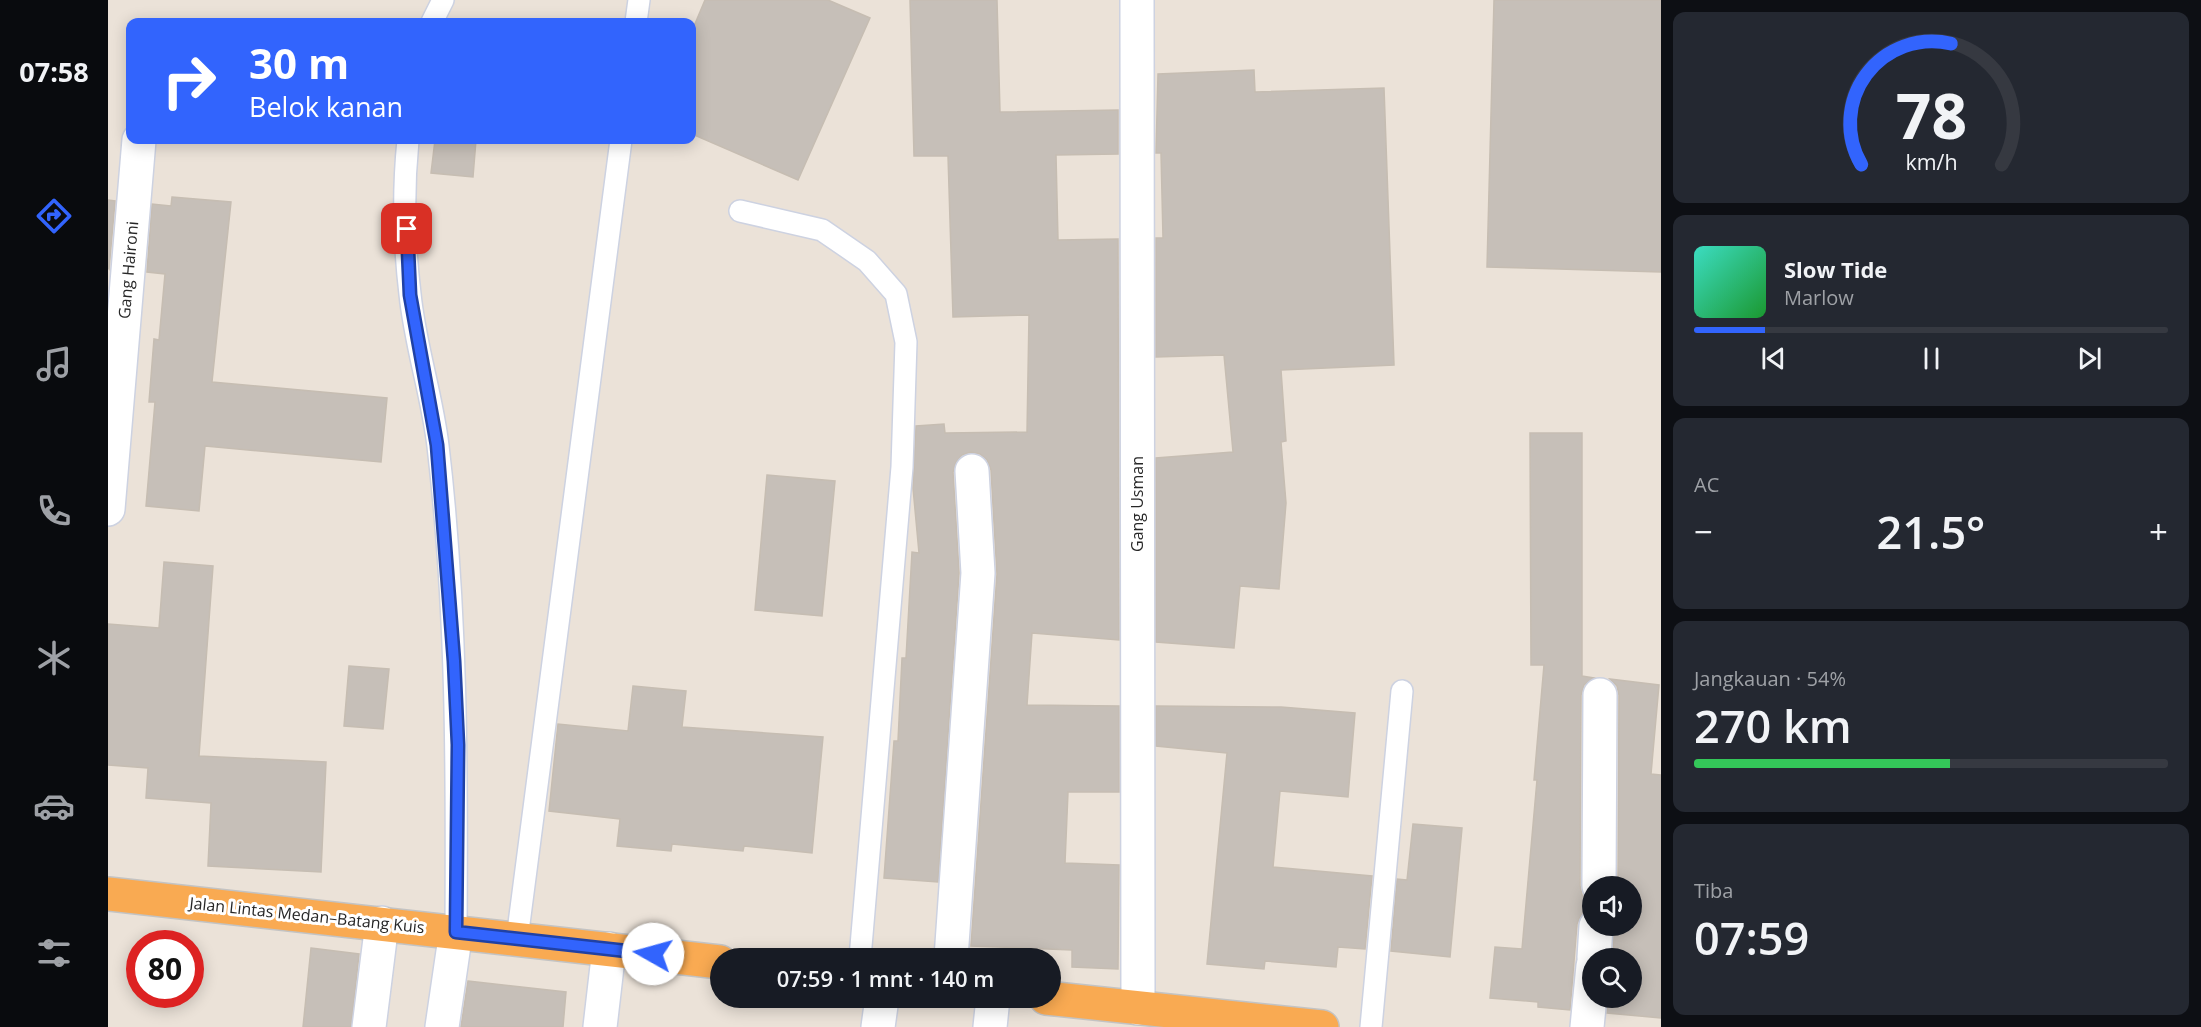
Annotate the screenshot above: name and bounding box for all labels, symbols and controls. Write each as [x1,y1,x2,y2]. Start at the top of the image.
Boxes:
text: 30 m [249,34,349,91]
icon: right [150,42,228,120]
text: 07:58 [19,53,89,90]
text: 78 [1895,72,1967,157]
text: Belok kanan [249,88,403,125]
text: km/h [1905,147,1957,176]
icon: directions [33,195,75,237]
pin [381,203,432,254]
icon: arrive [390,212,423,245]
street label: Gang Haironi [113,220,143,320]
text: Slow Tide [1784,254,1887,284]
text: Marlow [1784,284,1854,311]
icon: previous [1757,342,1790,375]
icon: pause [1915,342,1948,375]
icon: next [2073,342,2106,375]
icon: music [33,343,75,385]
street label: Gang Usman [1126,456,1148,552]
text: AC [1694,471,1719,498]
icon: phone [33,490,75,532]
text: 21.5° [1877,501,1985,562]
text: − [1694,509,1713,554]
text: + [2149,509,2168,554]
icon: climate [33,637,75,679]
text: Jangkauan · 54% [1694,665,1846,692]
text: 270 km [1694,695,1852,756]
icon: car [33,785,75,827]
map controls [1582,876,1642,1008]
button: sound [1582,876,1642,936]
text: Tiba [1694,877,1733,904]
street label: Jalan Lintas Medan–Batang Kuis [186,892,426,938]
text: 07:59 [1694,907,1809,968]
position arrow [621,922,685,986]
speed limit sign: 80 [126,930,204,1008]
icon: filters [33,932,75,974]
button: search [1582,948,1642,1008]
text: 07:59 · 1 mnt · 140 m [777,963,994,993]

